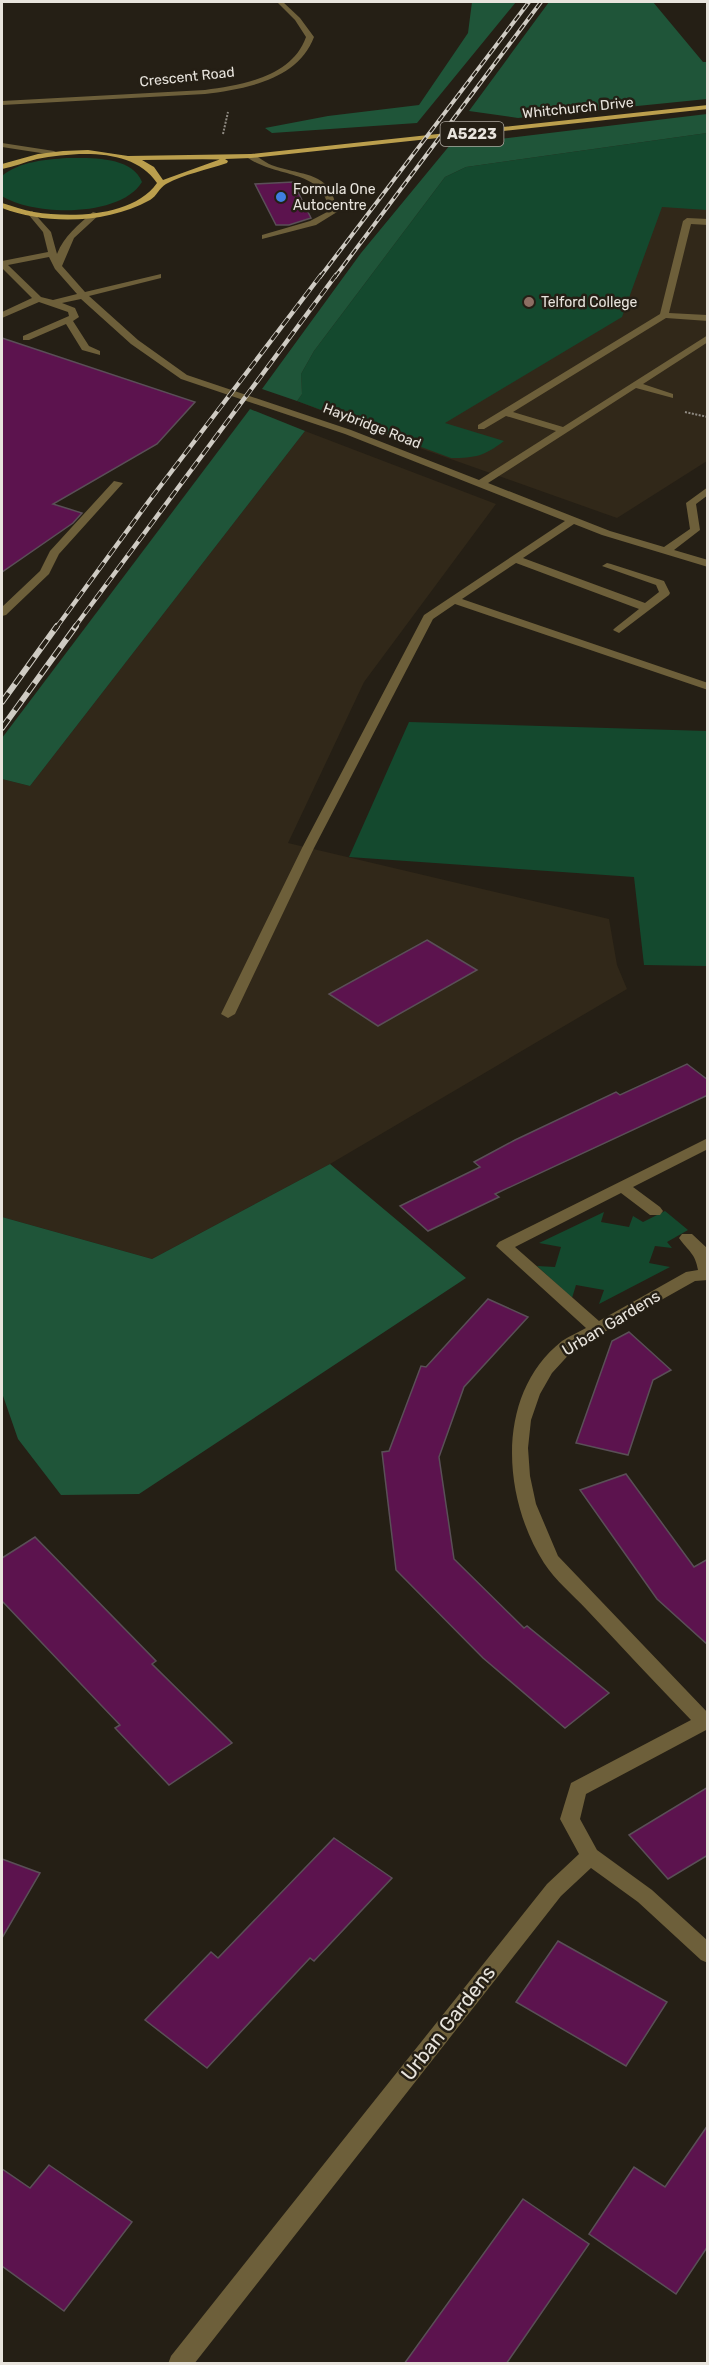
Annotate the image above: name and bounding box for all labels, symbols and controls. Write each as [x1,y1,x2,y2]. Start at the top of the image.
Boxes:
street label: Crescent Road [139,64,235,90]
street label: Whitchurch Drive [521,94,635,122]
road number: A5223 [440,122,504,146]
place label: Formula One Autocentre [293,181,376,214]
marker: Formula One Autocentre [274,190,288,204]
place label: Telford College [541,294,638,311]
marker: Telford College [522,295,536,309]
street label: Haybridge Road [321,400,423,452]
street label: Urban Gardens [558,1286,664,1360]
street label: Urban Gardens [396,1961,500,2085]

